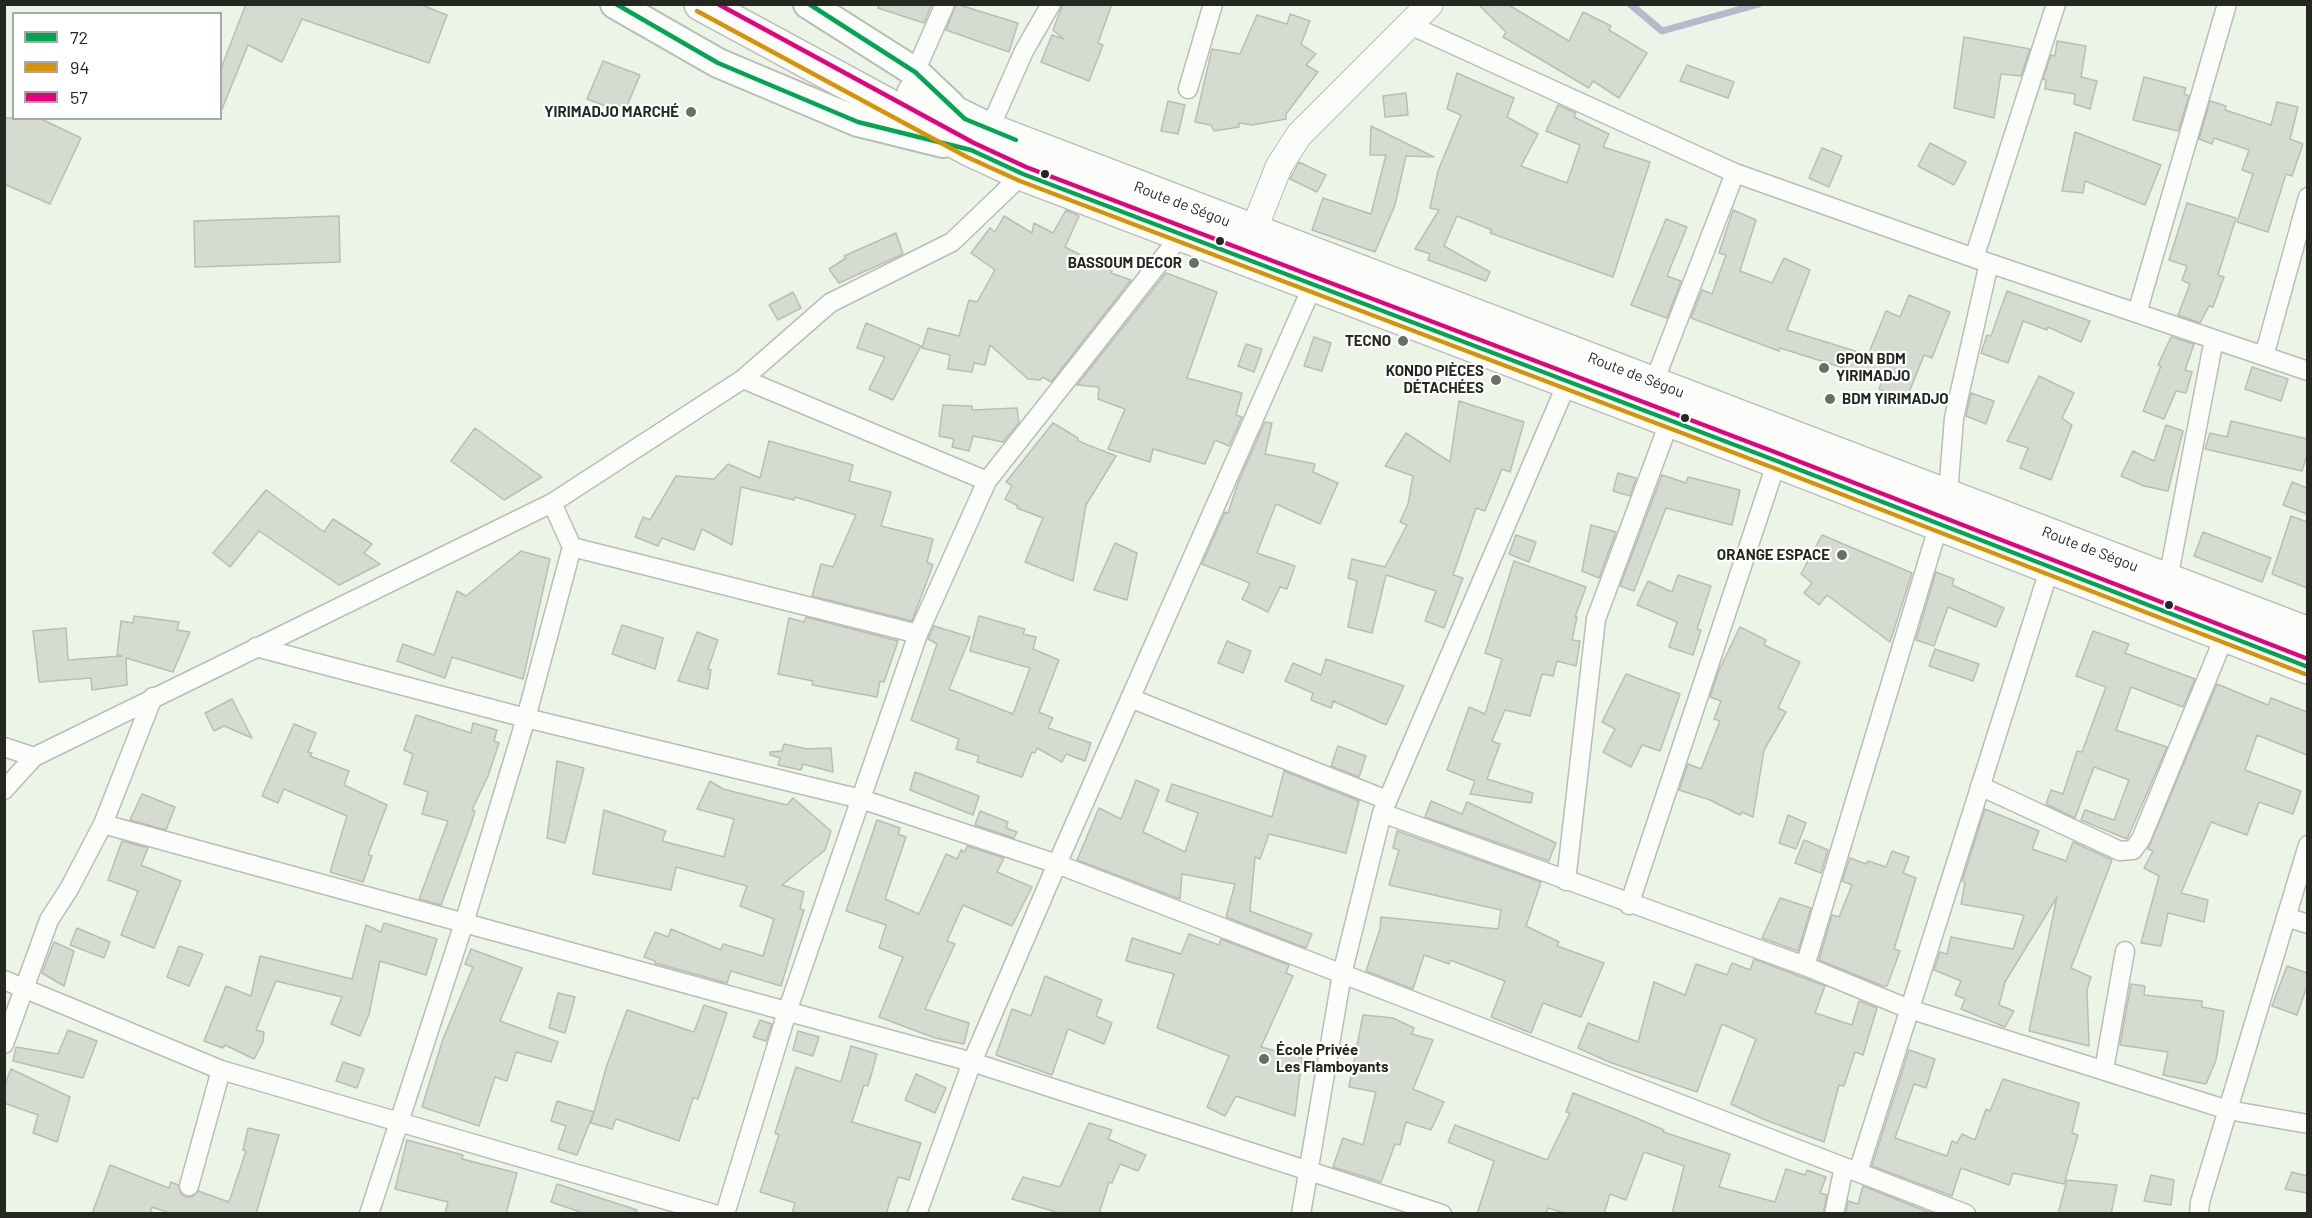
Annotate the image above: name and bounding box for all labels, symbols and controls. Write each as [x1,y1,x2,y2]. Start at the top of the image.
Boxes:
legend [12,12,222,120]
text: 72 [70,26,88,48]
text: 94 [70,56,89,78]
text: 57 [70,86,88,108]
place label: YIRIMADJO MARCHÉ [544,103,679,121]
marker: YIRIMADJO MARCHÉ [684,105,698,119]
unlabelled marker [1039,168,1051,180]
street label: Route de Ségou [1131,177,1233,231]
unlabelled marker [1214,235,1226,247]
place label: BASSOUM DECOR [1068,254,1182,272]
marker: BASSOUM DECOR [1187,256,1201,270]
place label: TECNO [1345,332,1391,350]
marker: TECNO [1396,334,1410,348]
street label: Route de Ségou [1585,348,1687,402]
place label: GPON BDM YIRIMADJO [1836,350,1910,385]
marker: GPON BDM YIRIMADJO [1817,361,1831,375]
place label: KONDO PIÈCES DÉTACHÉES [1386,362,1484,397]
marker: KONDO PIÈCES DÉTACHÉES [1489,373,1503,387]
place label: BDM YIRIMADJO [1842,390,1949,408]
marker: BDM YIRIMADJO [1823,392,1837,406]
unlabelled marker [1679,412,1691,424]
street label: Route de Ségou [2039,522,2141,576]
place label: ORANGE ESPACE [1717,546,1830,564]
marker: ORANGE ESPACE [1835,548,1849,562]
unlabelled marker [2163,599,2175,611]
place label: École Privée Les Flamboyants [1276,1041,1389,1076]
marker: École Privée Les Flamboyants [1257,1052,1271,1066]

